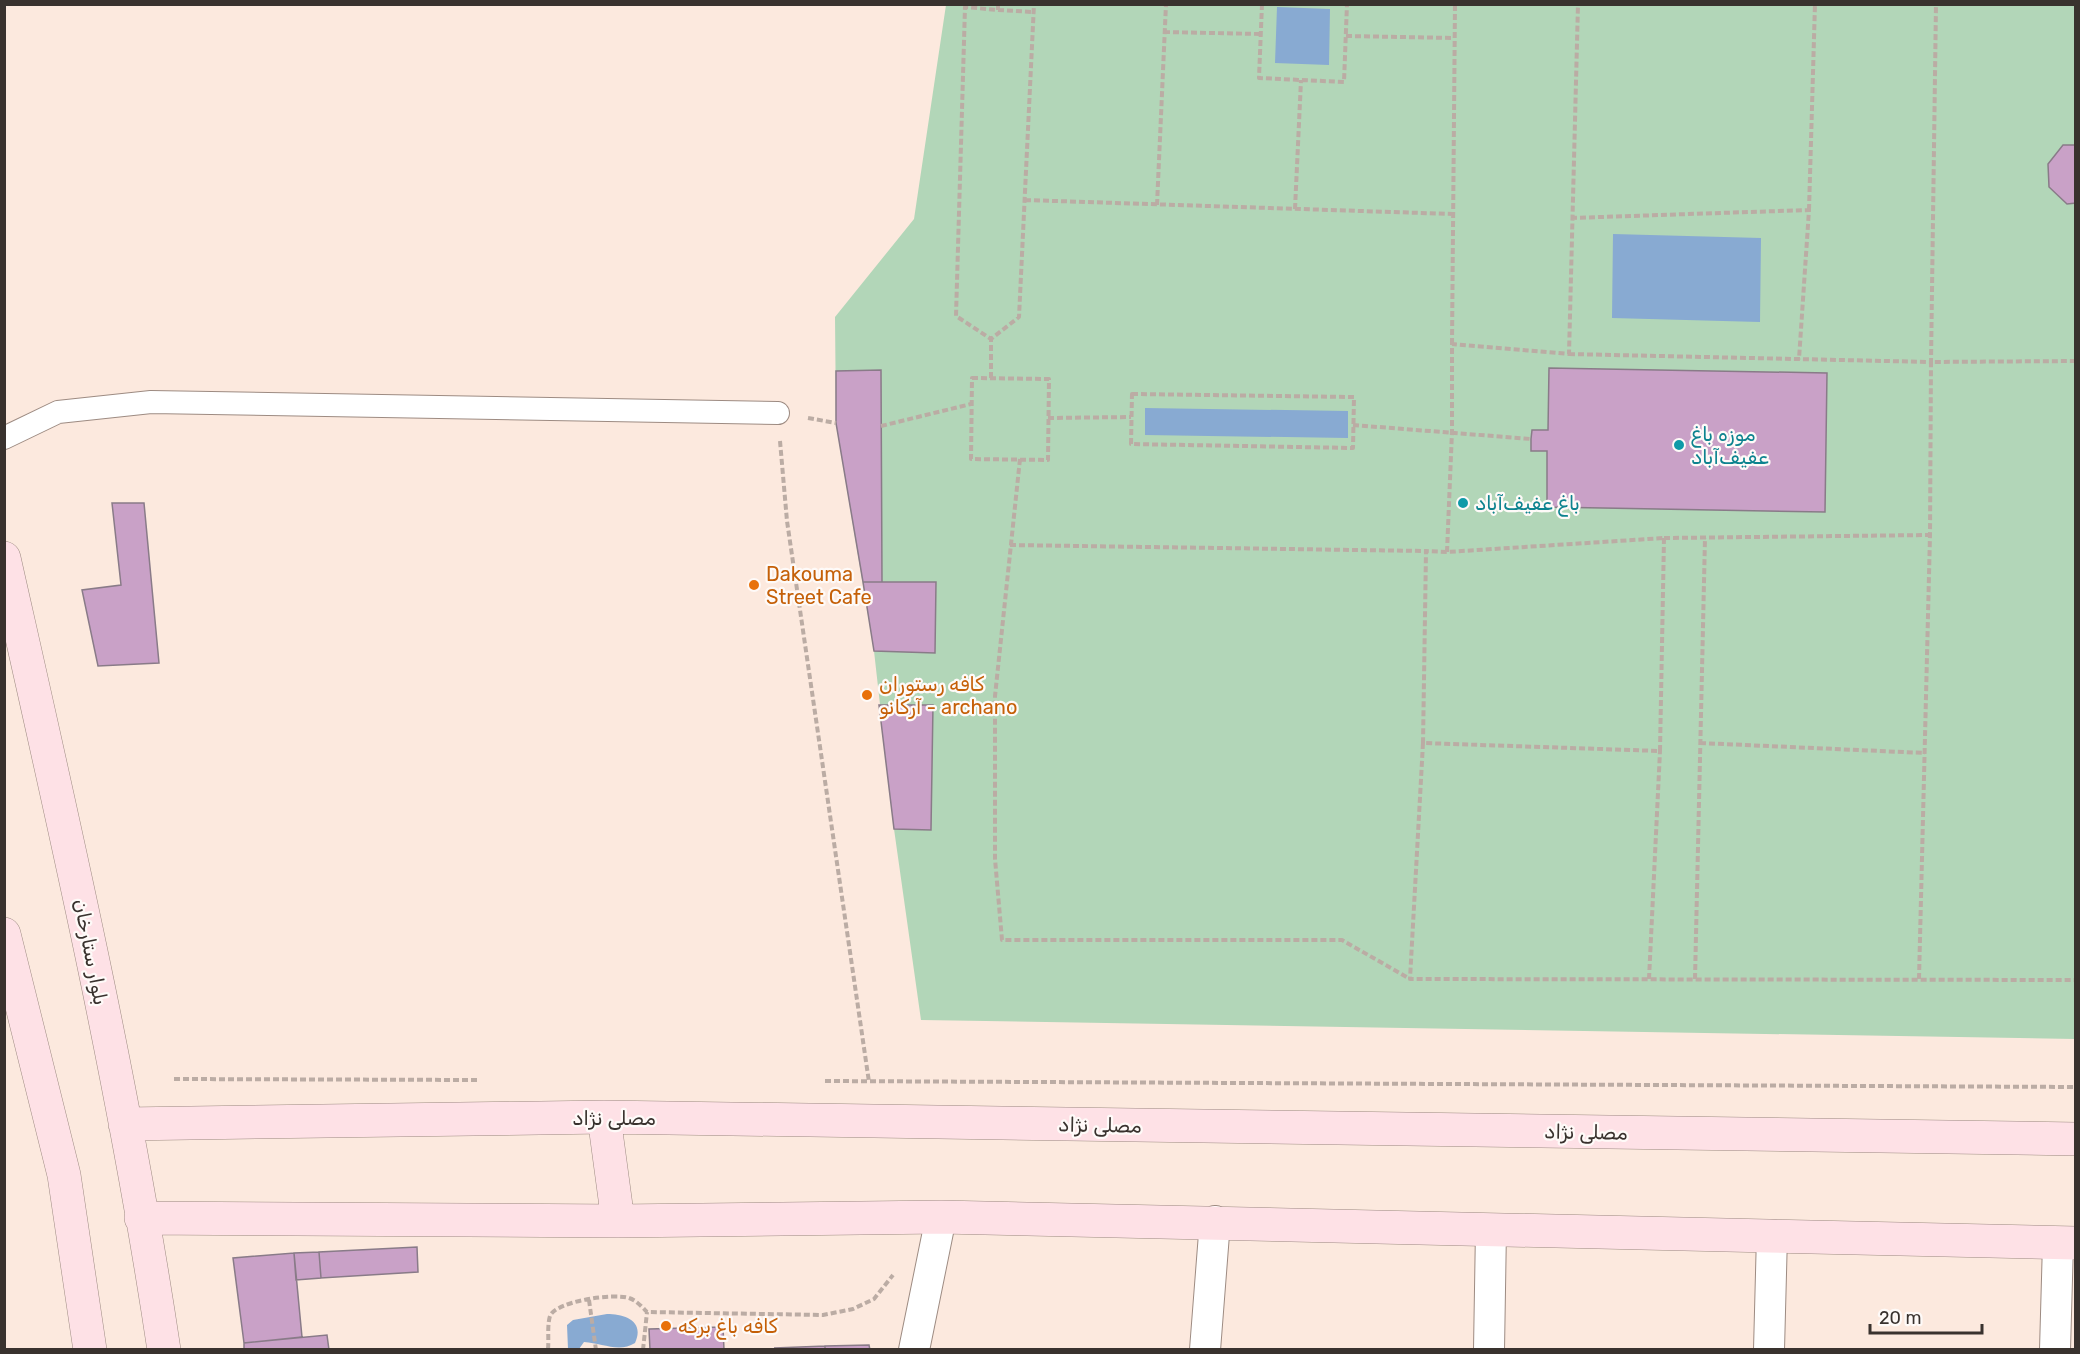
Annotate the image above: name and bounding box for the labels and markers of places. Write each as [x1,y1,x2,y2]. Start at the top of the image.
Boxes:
place label: موزه باغ عفیف‌آباد [1691,422,1769,469]
marker: موزه باغ عفیف‌آباد [1672,438,1686,452]
place label: باغ عفیف‌آباد [1475,491,1580,517]
marker: باغ عفیف‌آباد [1456,496,1470,510]
place label: Dakouma Street Cafe [766,562,872,609]
marker: Dakouma Street Cafe [747,578,761,592]
place label: کافه رستوران آرکانو - archano [879,672,1017,719]
marker: کافه رستوران آرکانو - archano [860,688,874,702]
place label: کافه باغ برکه [678,1314,778,1340]
marker: کافه باغ برکه [659,1319,673,1333]

